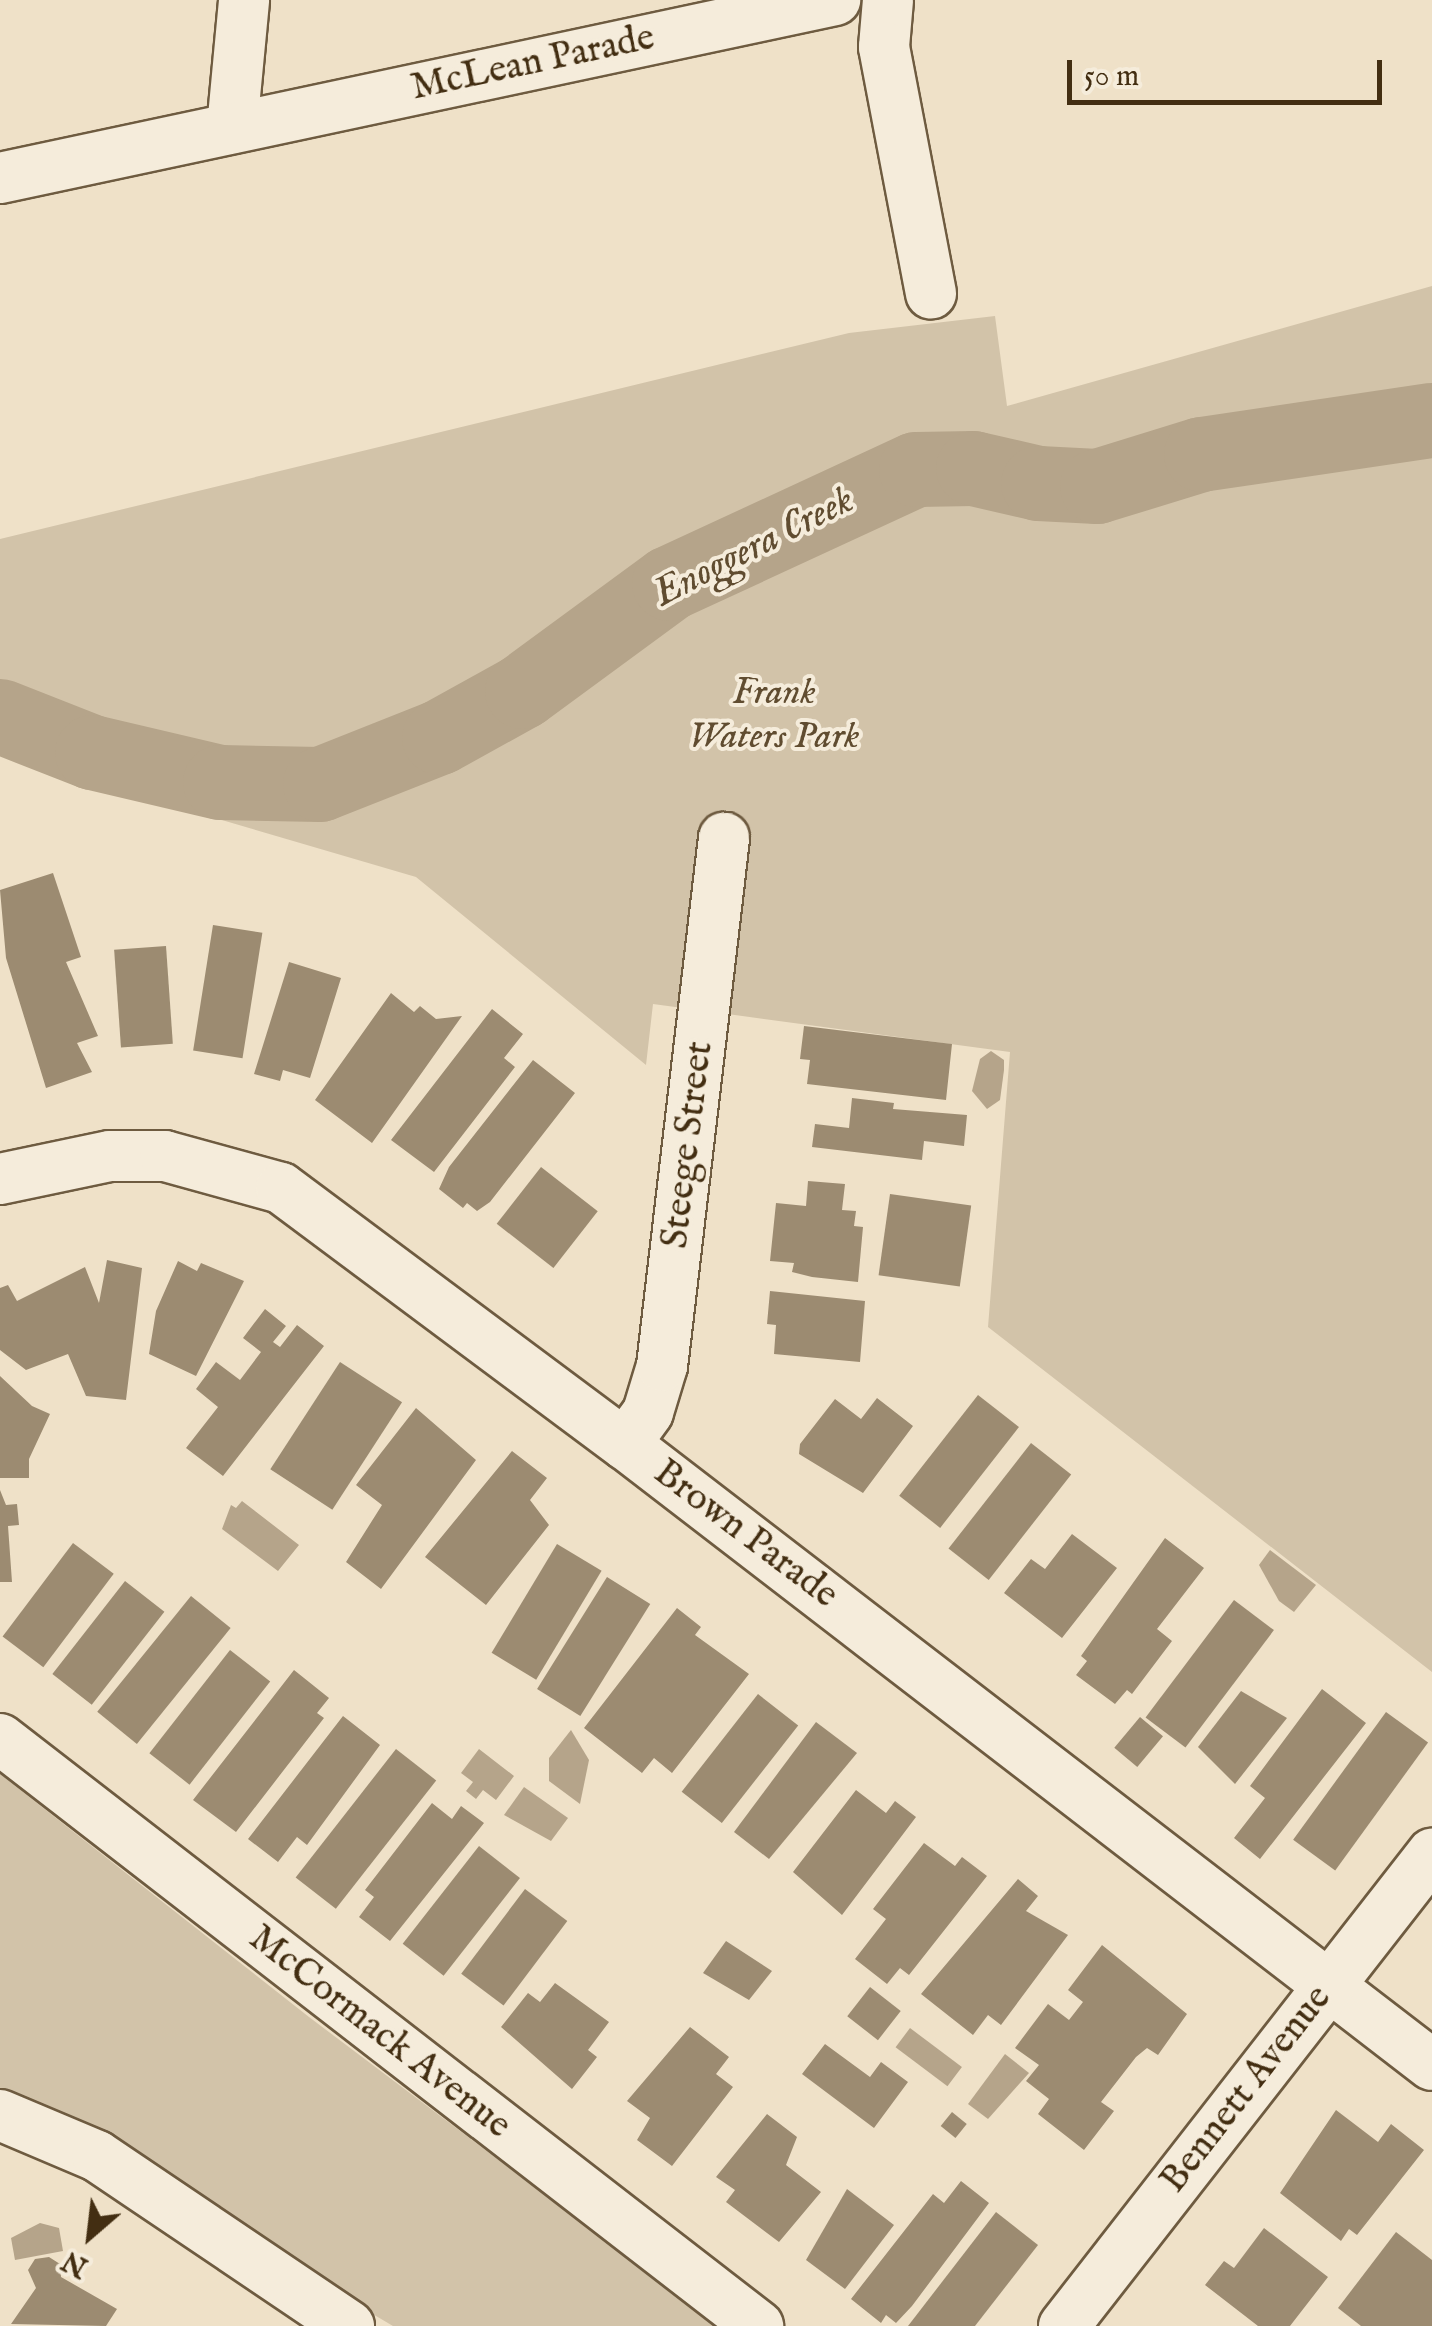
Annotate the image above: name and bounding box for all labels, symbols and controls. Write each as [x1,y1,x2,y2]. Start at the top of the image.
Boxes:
street label: McLean Parade [407,16,659,112]
scale bar [1072,40,1387,102]
text: 50 m [1084,58,1139,96]
water label: Enoggera Creek [646,477,862,619]
park label: Frank Waters Park [688,671,860,761]
street label: Steege Street [654,1039,724,1251]
street label: Brown Parade [644,1451,846,1619]
street label: McCormack Avenue [239,1916,519,2150]
street label: Bennett Avenue [1152,1977,1342,2203]
north arrow [40,2186,140,2286]
text: N [57,2242,95,2284]

